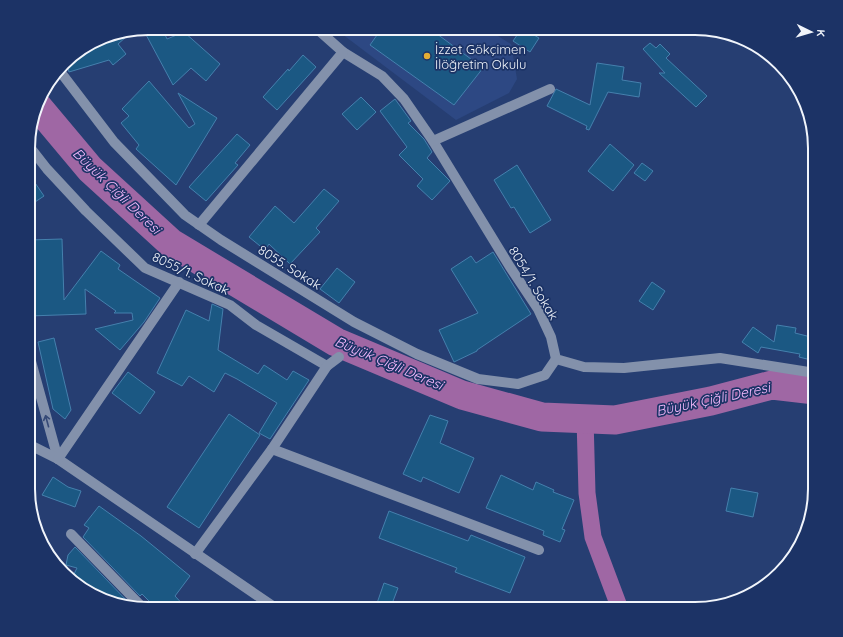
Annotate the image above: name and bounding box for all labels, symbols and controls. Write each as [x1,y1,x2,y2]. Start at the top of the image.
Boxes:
north arrow [791,12,831,52]
text: K [814,29,828,37]
place label: İzzet Gökçimen İlöğretim Okulu [435,41,526,72]
marker: İzzet Gökçimen İlöğretim Okulu [422,51,432,61]
water label: Büyük Çiğli Deresi [69,144,166,239]
street label: 8055. Sokak [255,241,325,293]
street label: 8054/1. Sokak [506,243,562,323]
street label: 8055/1. Sokak [150,248,232,298]
water label: Büyük Çiğli Deresi [332,332,448,395]
water label: Büyük Çiğli Deresi [654,378,773,420]
one-way arrow [43,415,50,428]

